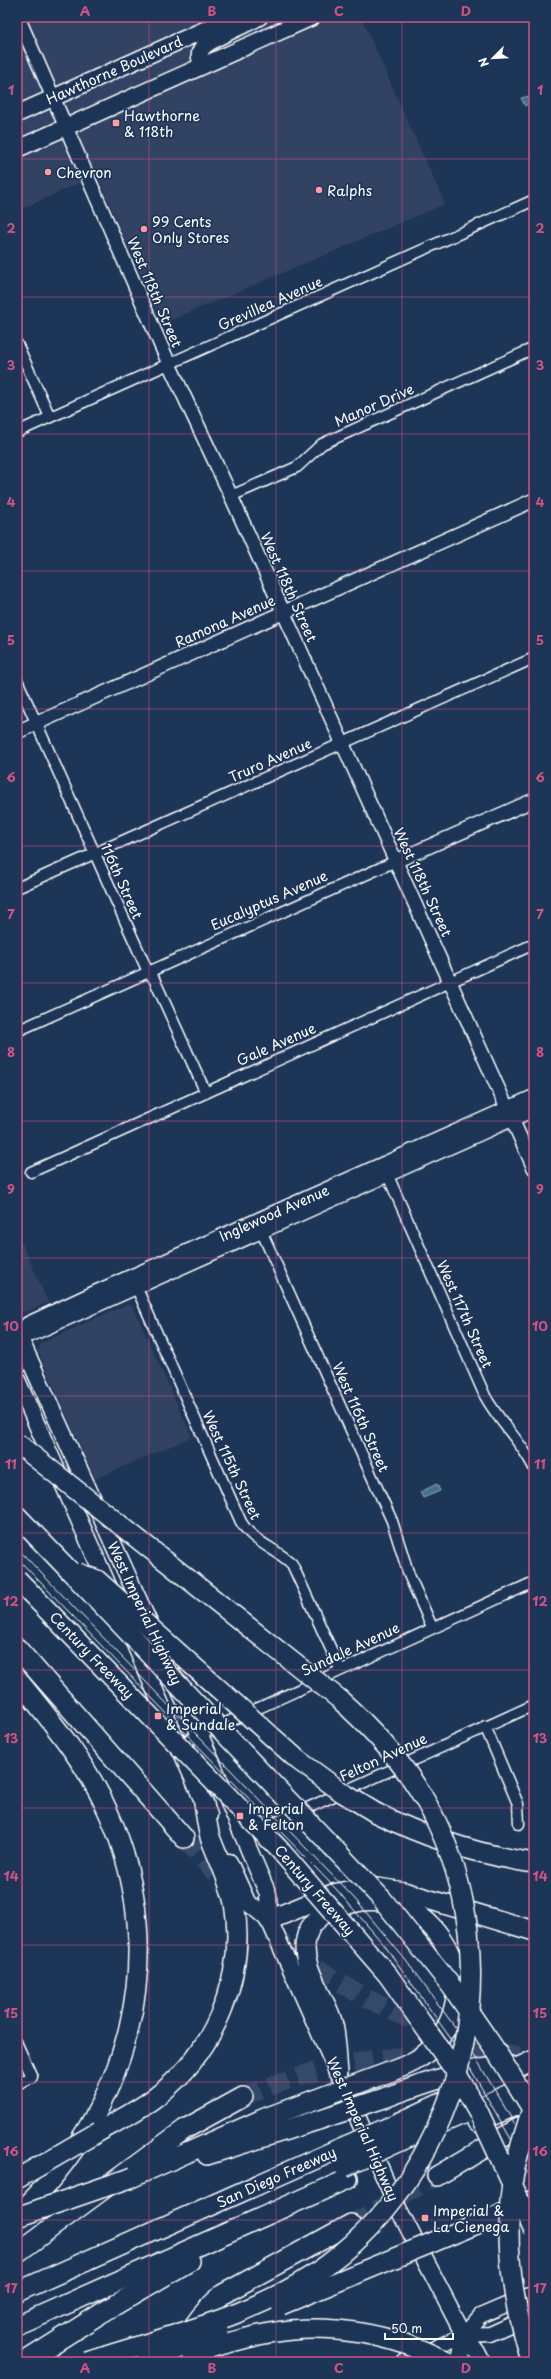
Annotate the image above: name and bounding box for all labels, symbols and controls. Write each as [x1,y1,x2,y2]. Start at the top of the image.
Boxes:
text: A [80,1,90,20]
text: B [208,1,217,20]
text: C [334,1,344,20]
text: D [461,1,471,20]
street label: Hawthorne Boulevard [42,30,186,110]
north arrow [473,38,513,78]
text: N [474,55,493,70]
text: 1 [8,80,14,99]
text: 1 [537,80,543,99]
place label: Hawthorne & 118th [124,105,200,142]
marker: Hawthorne & 118th [111,118,121,128]
place label: Chevron [56,162,112,183]
marker: Chevron [43,167,53,177]
place label: Ralphs [327,180,372,201]
marker: Ralphs [314,185,324,195]
place label: 99 Cents Only Stores [152,211,229,248]
text: 2 [6,218,16,237]
text: 2 [535,218,545,237]
marker: 99 Cents Only Stores [139,224,149,234]
street label: West 118th Street [122,234,188,351]
street label: Grevillea Avenue [215,271,325,335]
text: 3 [7,355,16,374]
text: 3 [536,355,545,374]
street label: Manor Drive [331,378,417,432]
text: 4 [7,492,16,511]
text: 4 [536,492,545,511]
street label: West 118th Street [255,529,323,645]
street label: Ramona Avenue [171,589,279,653]
text: 5 [7,630,15,649]
text: 5 [536,630,544,649]
street label: Truro Avenue [225,732,315,788]
text: 6 [6,767,16,786]
text: 6 [535,767,545,786]
street label: West 118th Street [389,824,458,940]
street label: 116th Street [96,840,148,923]
street label: Eucalyptus Avenue [207,865,331,935]
text: 7 [7,904,15,923]
text: 7 [536,904,544,923]
street label: Gale Avenue [233,1017,319,1071]
text: 8 [7,1042,15,1061]
text: 8 [536,1042,544,1061]
text: 9 [7,1179,15,1198]
street label: Inglewood Avenue [216,1179,333,1247]
text: 9 [536,1179,544,1198]
street label: West 117th Street [432,1257,498,1372]
text: 10 [3,1316,19,1335]
text: 10 [532,1316,548,1335]
street label: West 116th Street [327,1359,395,1476]
street label: West 115th Street [197,1407,267,1523]
text: 11 [5,1454,17,1473]
text: 11 [534,1454,546,1473]
street label: West Imperial Highway [103,1538,187,1688]
text: 12 [3,1591,19,1610]
text: 12 [532,1591,548,1610]
street label: Century Freeway [45,1607,139,1703]
street label: Sundale Avenue [297,1617,403,1681]
place label: Imperial & Sundale [166,1698,236,1735]
marker: Imperial & Sundale [153,1711,163,1721]
street label: Felton Avenue [336,1727,431,1786]
text: 13 [4,1728,19,1747]
text: 13 [533,1728,548,1747]
place label: Imperial & Felton [248,1798,304,1835]
marker: Imperial & Felton [235,1811,245,1821]
street label: Century Freeway [270,1840,360,1940]
text: 14 [3,1866,19,1885]
text: 14 [532,1866,548,1885]
text: 15 [4,2003,18,2022]
text: 15 [533,2003,547,2022]
street label: West Imperial Highway [322,2054,404,2204]
text: 16 [3,2141,19,2160]
street label: San Diego Freeway [213,2141,339,2213]
text: 16 [532,2141,548,2160]
place label: Imperial & La Cienega [433,2200,509,2237]
marker: Imperial & La Cienega [420,2213,430,2223]
text: 17 [4,2278,18,2297]
text: 17 [533,2278,547,2297]
scale bar [385,2315,453,2341]
text: 50 m [391,2319,422,2337]
text: A [80,2358,90,2377]
text: B [208,2358,217,2377]
text: C [334,2358,344,2377]
text: D [461,2358,471,2377]

